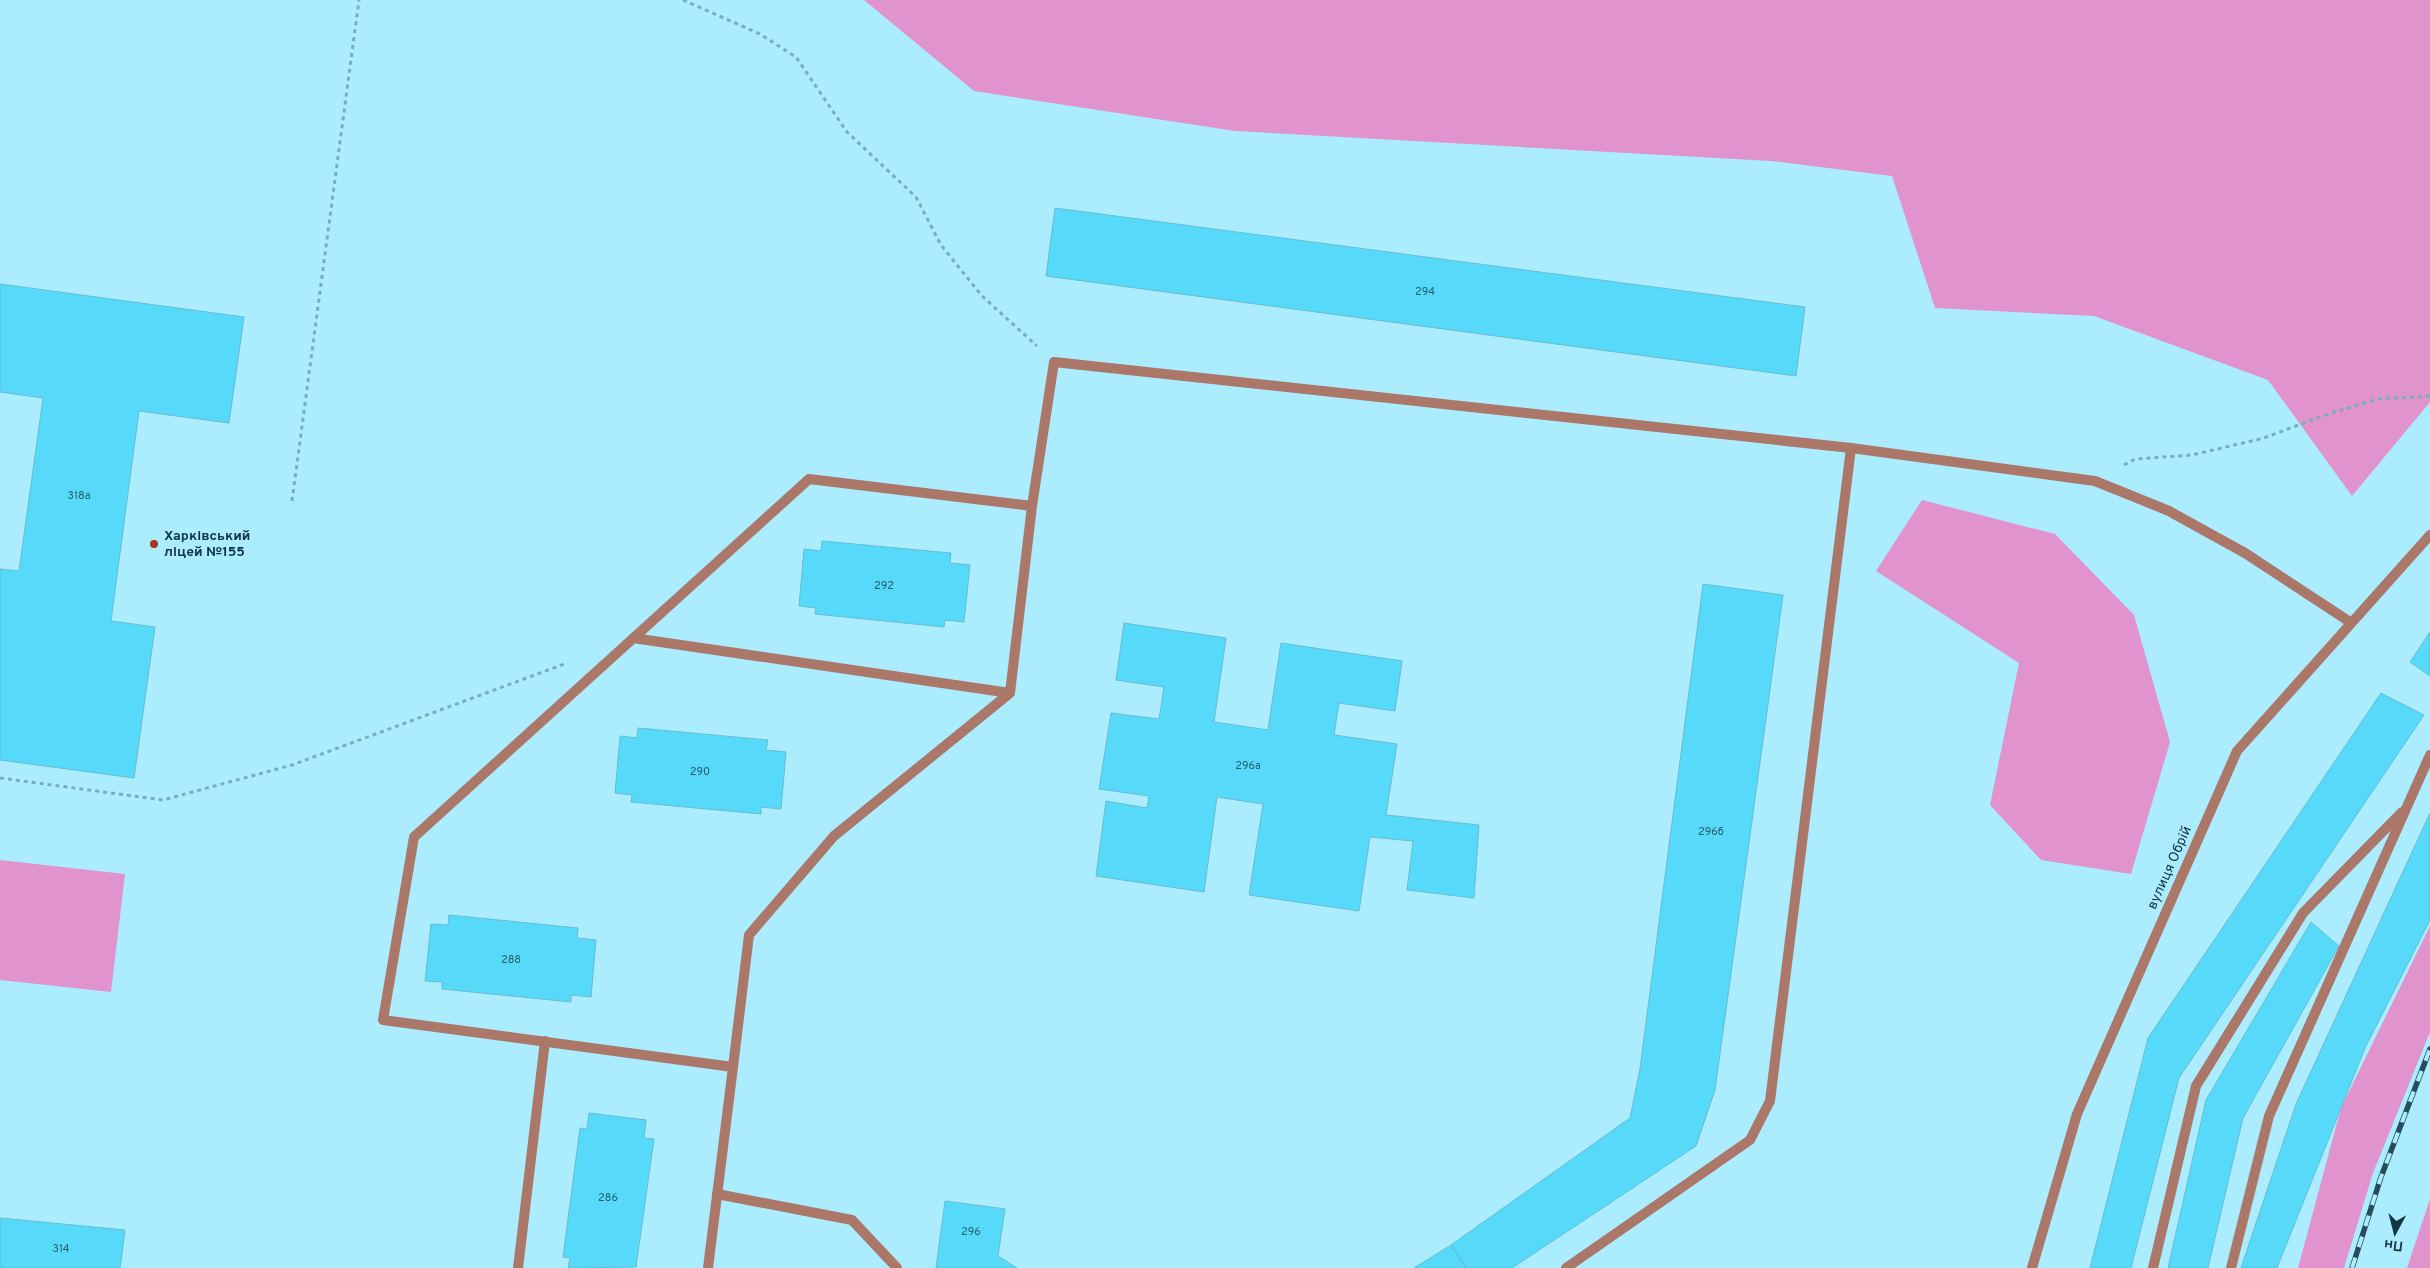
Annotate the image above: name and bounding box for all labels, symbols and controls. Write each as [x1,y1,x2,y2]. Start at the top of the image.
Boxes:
house number: 294 [1415,285,1435,299]
house number: 318а [67,489,91,503]
place label: Харківський ліцей №155 [164,528,250,561]
marker: Харківський ліцей №155 [148,538,160,550]
house number: 292 [874,579,894,593]
house number: 296а [1235,759,1261,773]
house number: 290 [690,765,710,779]
street label: вулиця Обрій [2144,824,2196,912]
house number: 296б [1698,825,1724,839]
house number: 288 [501,953,521,967]
house number: 286 [598,1191,618,1205]
north arrow [2370,1208,2420,1258]
house number: 296 [961,1225,981,1239]
text: Пн [2383,1235,2404,1254]
house number: 314 [52,1242,70,1256]

